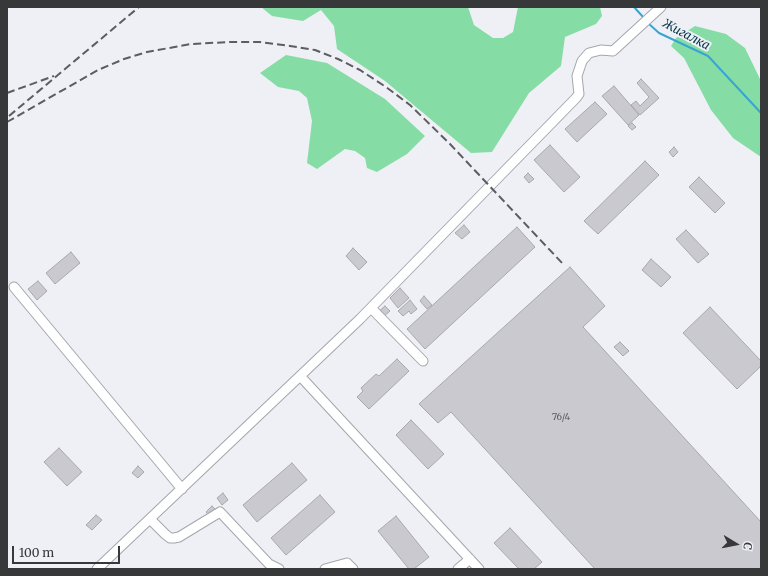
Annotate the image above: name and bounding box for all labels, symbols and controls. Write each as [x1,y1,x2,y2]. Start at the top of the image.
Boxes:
water label: Жигалка [660,17,712,53]
house number: 76/4 [552,412,570,422]
north arrow [716,524,756,564]
scale bar [14,538,122,564]
text: С [740,541,755,551]
text: 100 m [19,545,54,560]

